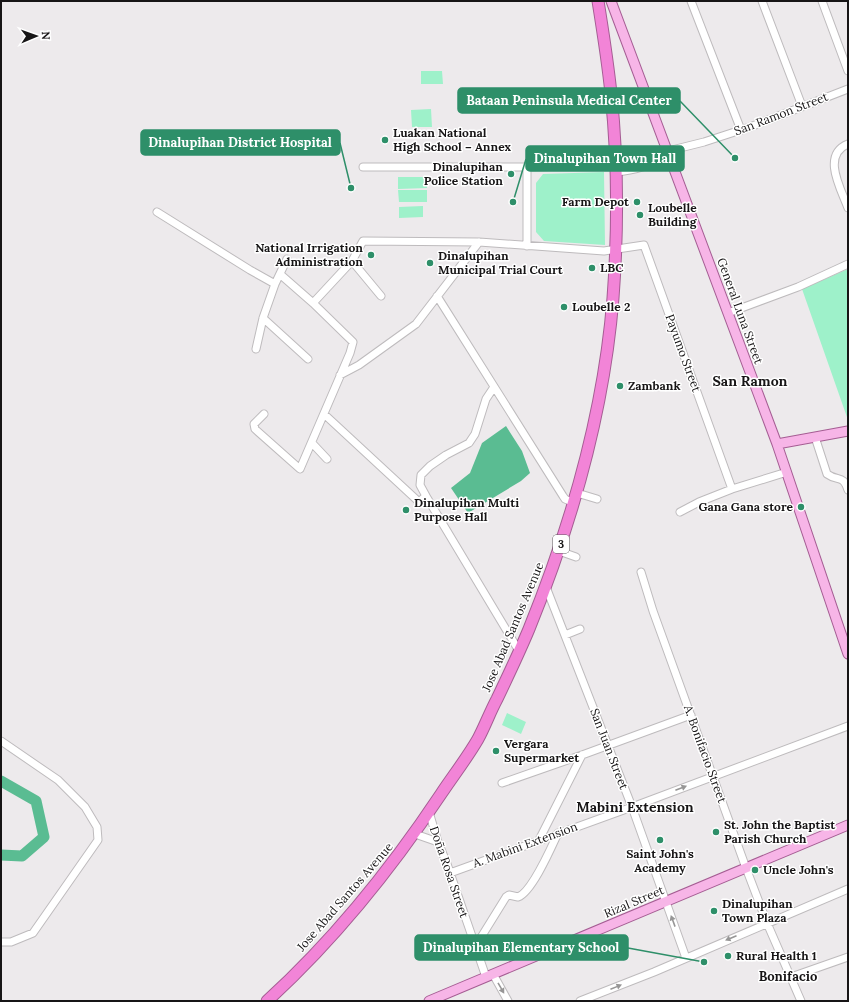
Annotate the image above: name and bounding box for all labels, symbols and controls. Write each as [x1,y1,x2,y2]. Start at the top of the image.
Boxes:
north arrow [16,16,56,56]
text: N [39,31,53,41]
callout: Bataan Peninsula Medical Center [458,88,680,113]
street label: San Ramon Street [732,89,830,138]
text: Bataan Peninsula Medical Center [466,92,673,109]
place label: Luakan National High School – Annex [393,125,512,154]
callout: Dinalupihan District Hospital [141,130,340,155]
text: Dinalupihan District Hospital [148,134,332,151]
marker: Luakan National High School – Annex [380,135,390,145]
callout: Dinalupihan Town Hall [526,146,684,171]
text: Dinalupihan Town Hall [534,150,676,167]
place label: Dinalupihan Police Station [424,159,503,188]
marker: Dinalupihan Police Station [506,169,516,179]
place label: Farm Depot [562,194,630,209]
marker: Farm Depot [632,197,642,207]
place label: Loubelle Building [648,200,698,229]
marker: Loubelle Building [635,210,645,220]
place label: National Irrigation Administration [255,240,363,269]
place label: Dinalupihan Municipal Trial Court [438,248,564,277]
marker: National Irrigation Administration [366,250,376,260]
street label: General Luna Street [714,256,767,366]
marker: Dinalupihan Municipal Trial Court [425,258,435,268]
place label: LBC [600,260,624,275]
marker: LBC [587,263,597,273]
place label: Loubelle 2 [572,299,630,314]
marker: Loubelle 2 [559,302,569,312]
street label: Payumo Street [662,312,705,394]
district label: San Ramon [713,372,788,390]
place label: Zambank [628,378,681,393]
marker: Zambank [615,381,625,391]
place label: Dinalupihan Multi Purpose Hall [414,495,519,524]
place label: Gana Gana store [698,499,794,514]
marker: Gana Gana store [796,502,806,512]
marker: Dinalupihan Multi Purpose Hall [401,505,411,515]
road number: 3 [553,535,569,553]
street label: Jose Abad Santos Avenue [478,559,547,695]
street label: A. Bonifacio Street [680,702,730,805]
street label: San Juan Street [587,706,632,792]
place label: Vergara Supermarket [504,736,580,765]
marker: Vergara Supermarket [491,746,501,756]
one-way arrow [675,784,687,790]
district label: Mabini Extension [576,798,694,816]
place label: St. John the Baptist Parish Church [724,817,836,846]
street label: A. Mabini Extension [469,819,579,871]
street label: Doña Rosa Street [427,824,472,920]
marker: St. John the Baptist Parish Church [711,827,721,837]
marker: Saint John's Academy [655,835,665,845]
street label: Jose Abad Santos Avenue [293,839,396,955]
place label: Saint John's Academy [626,846,694,875]
place label: Uncle John's [763,862,834,877]
marker: Uncle John's [750,865,760,875]
street label: Rizal Street [602,882,666,921]
place label: Dinalupihan Town Plaza [722,896,793,925]
marker: Dinalupihan Town Plaza [709,906,719,916]
one-way arrow [669,915,675,927]
callout: Dinalupihan Elementary School [415,935,628,960]
one-way arrow [725,936,737,942]
text: Dinalupihan Elementary School [423,939,619,956]
place label: Rural Health 1 [736,948,817,963]
marker: Rural Health 1 [723,951,733,961]
district label: Bonifacio [759,968,817,985]
one-way arrow [497,982,504,994]
one-way arrow [611,983,623,989]

